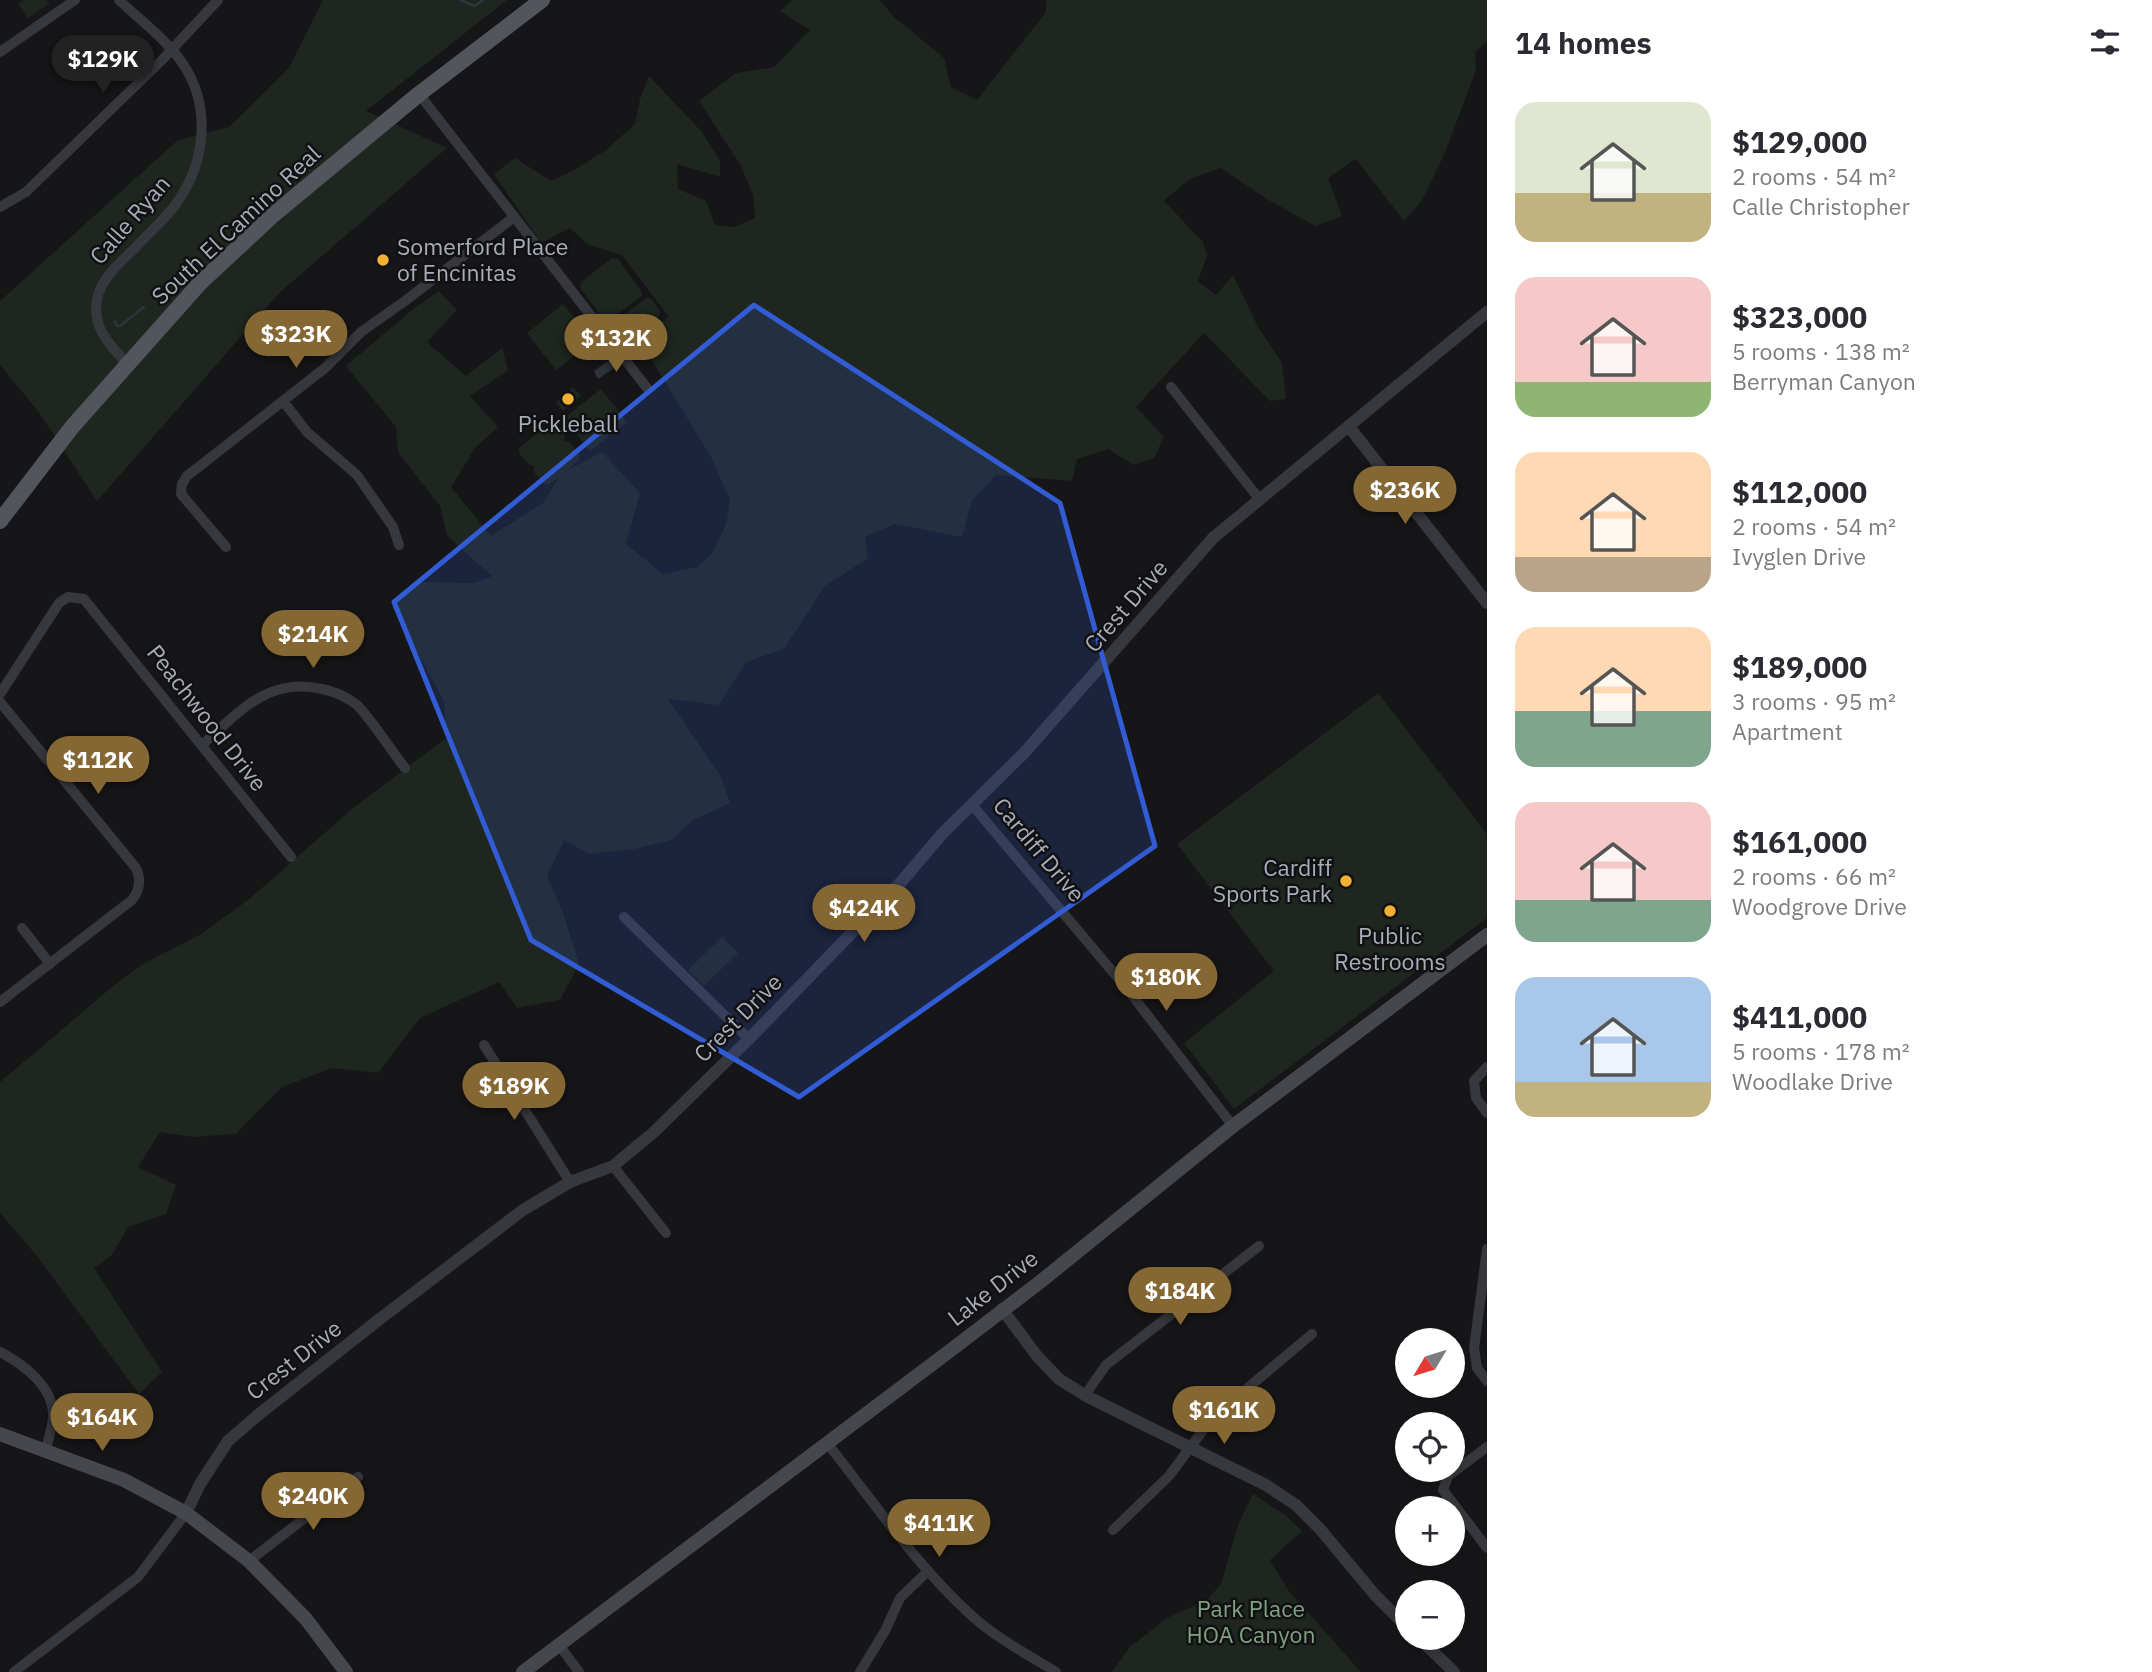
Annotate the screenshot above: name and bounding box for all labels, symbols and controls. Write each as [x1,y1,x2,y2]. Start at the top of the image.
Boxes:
text: 14 homes [1515,23,1652,62]
icon: filters [2086,23,2124,61]
pin: $129K [54,36,152,95]
text: $129K [67,43,139,73]
text: $129,000 [1732,122,1867,161]
icon: home [1571,130,1655,214]
street label: South El Camino Real [145,138,326,310]
text: 2 rooms · 54 m² [1732,161,1896,191]
street label: Calle Ryan [82,169,176,270]
text: Calle Christopher [1732,191,1910,221]
place label: Somerford Place of Encinitas [397,231,568,287]
marker: Somerford Place of Encinitas [375,252,391,268]
text: $323,000 [1732,297,1867,336]
icon: home [1571,305,1655,389]
pin: $323K [247,310,345,370]
pin: $132K [567,314,665,374]
text: $323K [260,318,332,348]
text: $132K [580,322,652,352]
text: 5 rooms · 138 m² [1732,336,1910,366]
text: Berryman Canyon [1732,366,1916,396]
marker: Pickleball [560,391,576,407]
place label: Pickleball [518,408,618,438]
pin: $236K [1356,466,1454,526]
text: $112,000 [1732,472,1867,511]
text: $236K [1369,474,1441,504]
icon: home [1571,480,1655,564]
text: 2 rooms · 54 m² [1732,511,1896,541]
text: Ivyglen Drive [1732,541,1866,571]
street label: Crest Drive [1077,553,1174,658]
pin: $214K [264,610,362,670]
text: $214K [277,618,349,648]
street label: Peachwood Drive [141,638,275,797]
text: $189,000 [1732,647,1867,686]
icon: home [1571,655,1655,739]
text: 3 rooms · 95 m² [1732,686,1896,716]
text: Apartment [1732,716,1843,746]
pin: $112K [49,736,147,796]
text: $112K [62,744,134,774]
street label: Cardiff Drive [987,791,1092,908]
text: $161,000 [1732,822,1867,861]
icon: home [1571,830,1655,914]
place label: Cardiff Sports Park [1213,852,1332,908]
text: 2 rooms · 66 m² [1732,861,1896,891]
marker: Cardiff Sports Park [1338,873,1354,889]
pin: $424K [815,884,913,944]
text: Woodgrove Drive [1732,891,1907,921]
text: $424K [828,892,900,922]
marker: Public Restrooms [1382,903,1398,919]
place label: Public Restrooms [1334,920,1446,976]
pin: $180K [1117,954,1215,1013]
text: $180K [1130,961,1202,991]
street label: Crest Drive [687,967,788,1068]
text: $411,000 [1732,997,1867,1036]
icon: home [1571,1005,1655,1089]
text: 5 rooms · 178 m² [1732,1036,1910,1066]
pin: $189K [465,1062,563,1122]
text: Woodlake Drive [1732,1066,1893,1096]
text: $189K [478,1070,550,1100]
street label: Lake Drive [941,1242,1044,1332]
pin: $184K [1131,1268,1229,1327]
text: $184K [1144,1275,1216,1305]
street label: Crest Drive [240,1313,347,1406]
north arrow [1395,1328,1465,1398]
map controls [1395,1328,1465,1650]
pin: $161K [1175,1386,1273,1446]
pin: $164K [53,1394,151,1453]
text: $161K [1188,1394,1260,1424]
text: $164K [66,1401,138,1431]
button: locate [1395,1412,1465,1482]
pin: $240K [264,1472,362,1532]
text: $240K [277,1480,349,1510]
button: + [1395,1496,1465,1566]
pin: $411K [890,1500,988,1559]
text: $411K [903,1507,975,1537]
button: − [1395,1580,1465,1650]
park label: Park Place HOA Canyon [1186,1593,1316,1649]

